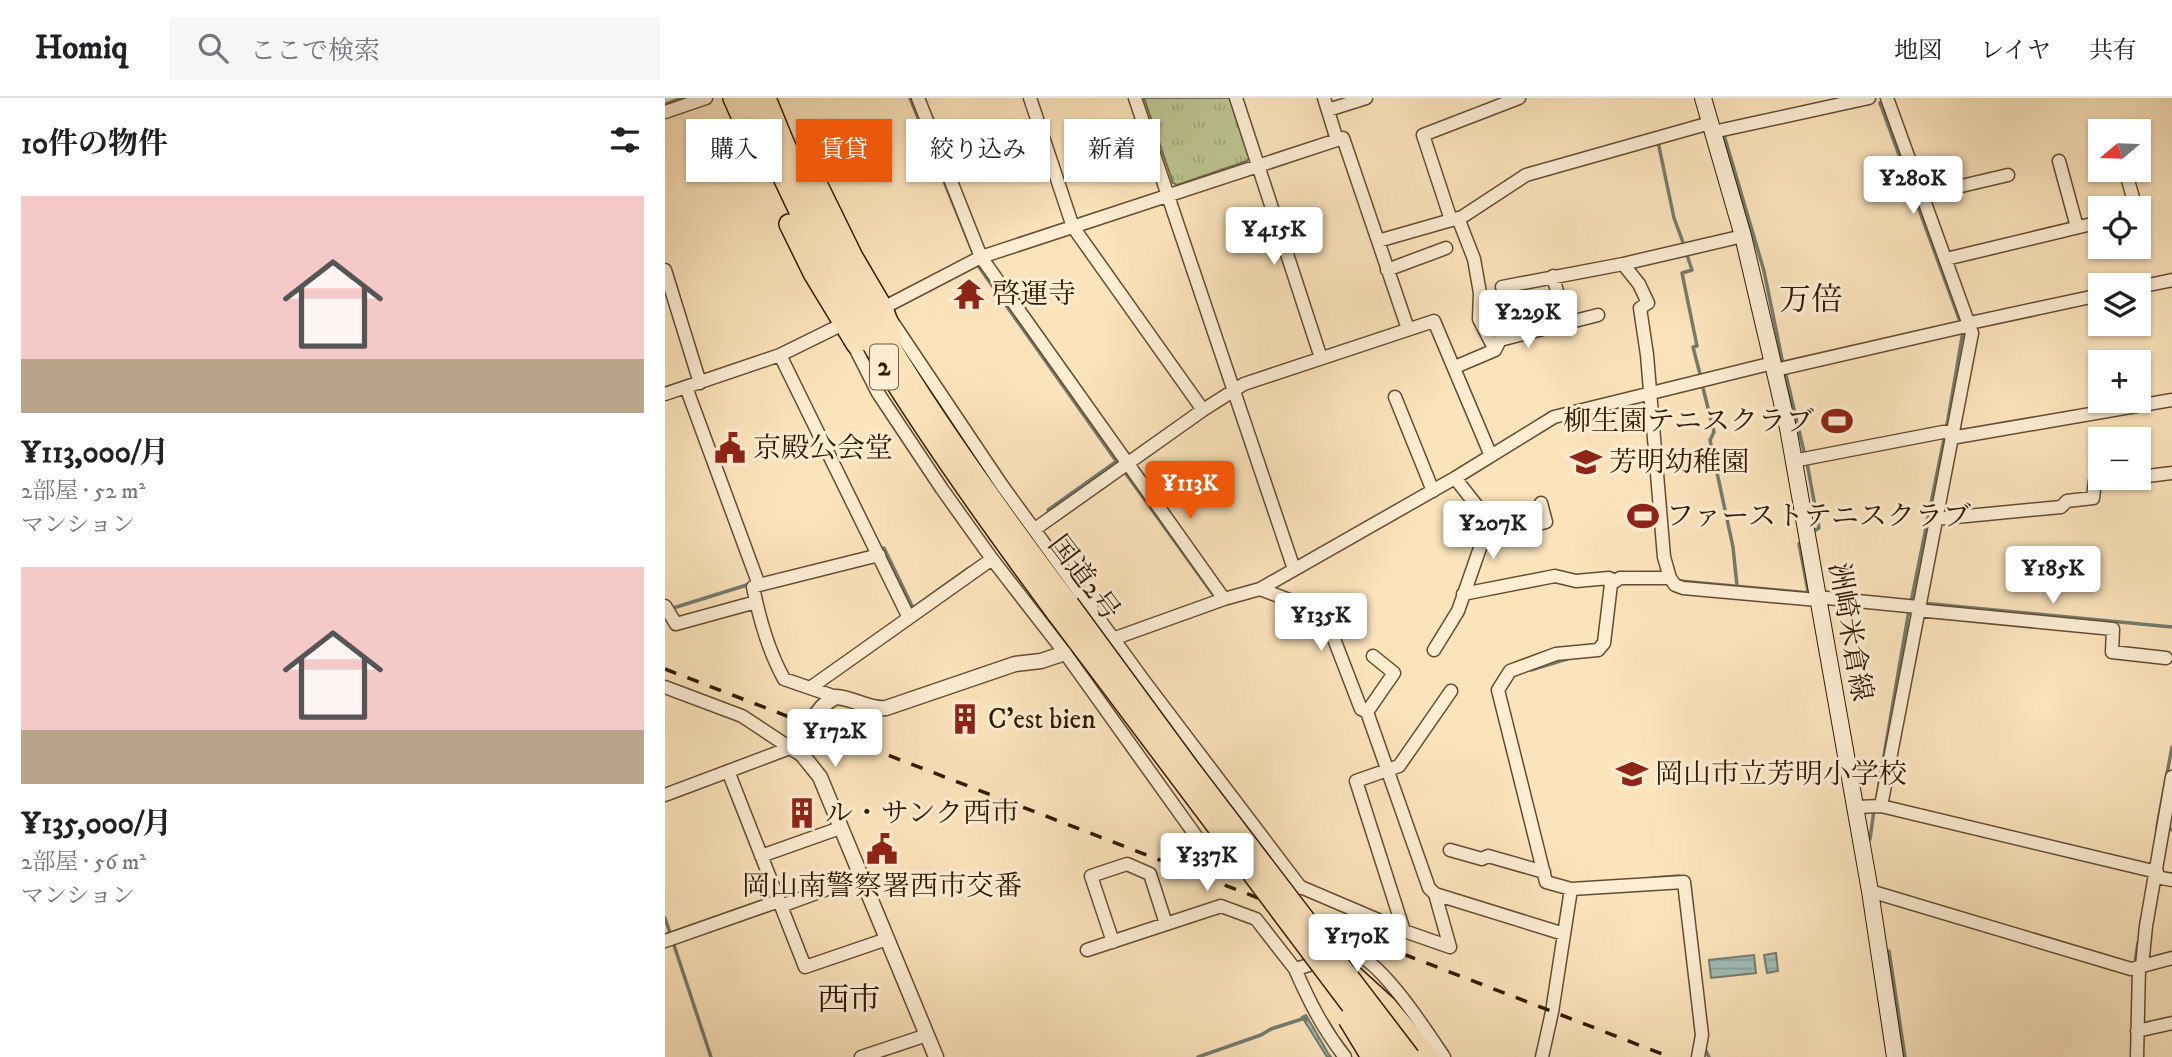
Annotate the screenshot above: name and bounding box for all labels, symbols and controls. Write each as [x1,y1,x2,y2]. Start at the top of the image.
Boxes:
search box [170,17,660,80]
text: Homiq [35,28,128,69]
icon: search [194,29,232,67]
text: ここで検索 [250,35,380,68]
text: 地図 [1894,36,1942,66]
text: レイヤ [1980,36,2051,66]
text: 共有 [2089,36,2137,66]
chip: 購入 [686,119,782,182]
chip: 賃貸 [796,119,892,182]
chip: 絞り込み [906,119,1050,182]
chip: 新着 [1064,119,1160,182]
north arrow [2088,119,2151,182]
map controls [2088,119,2151,490]
icon: filters [606,121,644,159]
text: 10件の物件 [21,126,168,163]
pin: ¥280K [1864,156,1962,216]
text: ¥280K [1880,164,1946,193]
button: locate [2088,196,2151,259]
pin: ¥415K [1225,208,1323,267]
text: ¥415K [1242,215,1306,244]
icon: home [270,241,396,367]
button: layers [2088,273,2151,336]
temple icon: 啓運寺 [952,277,986,311]
place label: 啓運寺 [992,277,1076,312]
district label: 万倍 [1779,281,1843,321]
pin: ¥229K [1479,290,1577,350]
text: ¥229K [1495,298,1561,327]
road number: 2 [870,344,898,390]
button: + [2088,350,2151,413]
place label: 柳生園テニスクラブ [1563,404,1814,439]
sports icon: 柳生園テニスクラブ [1820,404,1854,438]
button: − [2088,427,2151,490]
public building icon: 京殿公会堂 [713,431,747,465]
place label: 京殿公会堂 [753,431,893,466]
text: ¥113,000/月 [21,435,169,472]
school or university icon: 芳明幼稚園 [1569,445,1603,479]
place label: 芳明幼稚園 [1609,445,1749,480]
pin: ¥113K [1141,462,1239,521]
text: ¥113K [1161,469,1219,498]
text: 2部屋 · 52 m² [21,477,145,506]
sports icon: ファーストテニスクラブ [1626,499,1660,533]
place label: ファーストテニスクラブ [1666,499,1971,534]
pin: ¥207K [1444,502,1542,561]
text: ¥207K [1459,509,1527,538]
text: マンション [21,511,135,540]
street label: 国道2号 [1041,528,1127,628]
pin: ¥185K [2004,546,2102,606]
text: ¥185K [2022,554,2084,583]
street label: 洲崎米倉線 [1821,560,1879,704]
pin: ¥135K [1272,594,1370,653]
text: ¥135K [1291,601,1351,630]
icon: home [270,612,396,738]
building icon: C'est bien [948,702,982,736]
place label: C'est bien [988,702,1096,737]
pin: ¥172K [786,710,884,769]
text: ¥172K [803,717,867,746]
school or university icon: 岡山市立芳明小学校 [1615,757,1649,791]
place label: 岡山市立芳明小学校 [1655,757,1907,792]
building icon: ル・サンク西市 [785,796,819,830]
place label: ル・サンク西市 [825,796,1019,831]
text: ¥135,000/月 [21,806,172,843]
public building icon: 岡山南警察署西市交番 [865,832,899,866]
pin: ¥337K [1158,834,1256,893]
text: ¥337K [1177,841,1237,870]
text: 2部屋 · 56 m² [21,848,146,877]
place label: 岡山南警察署西市交番 [742,869,1022,904]
text: マンション [21,882,135,911]
pin: ¥170K [1308,914,1406,974]
text: ¥170K [1325,922,1389,951]
district label: 西市 [817,981,881,1021]

